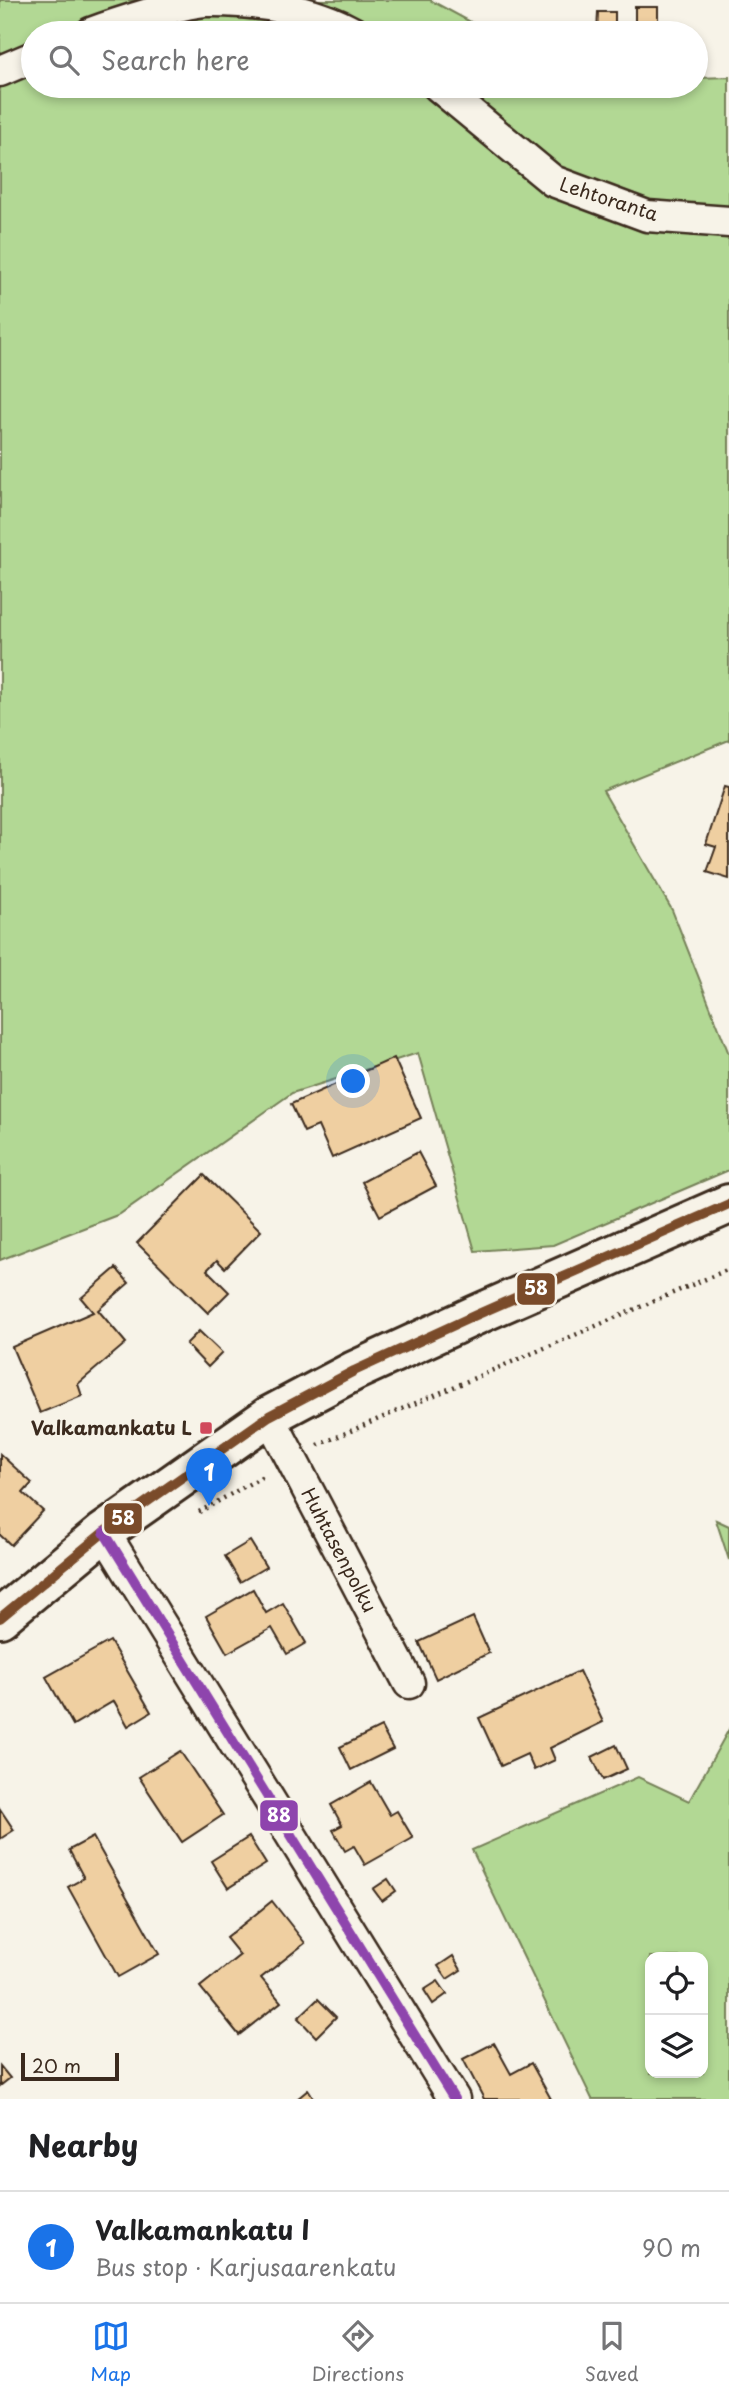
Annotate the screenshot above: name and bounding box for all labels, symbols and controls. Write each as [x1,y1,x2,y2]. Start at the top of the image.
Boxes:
search box [21,21,708,98]
text: Search here [101,40,250,79]
icon: search [45,41,83,79]
street label: Lehtoranta [557,169,662,227]
your location [336,1064,370,1098]
line badge: 58 [516,1272,556,1306]
text: 58 [524,1273,548,1301]
place label: Valkamankatu L [31,1413,192,1441]
marker: Valkamankatu L [198,1420,214,1436]
pin: 1 [186,1448,232,1506]
street label: Huhtasenpolku [295,1482,385,1617]
line badge: 58 [103,1502,143,1535]
text: 58 [111,1503,135,1531]
line badge: 88 [259,1799,299,1832]
text: 88 [267,1800,291,1828]
map controls [645,1952,708,2078]
button: locate [645,1952,708,2015]
button: layers [645,2015,708,2078]
scale bar [21,2050,119,2082]
text: 20 m [32,2051,81,2079]
text: Nearby [28,2122,138,2167]
text: Valkamankatu I [95,2210,310,2249]
text: 1 [46,2230,57,2265]
text: 90 m [642,2230,701,2265]
text: Bus stop · Karjusaarenkatu [95,2249,396,2284]
tab: Map [90,2317,131,2387]
tab: Directions [312,2317,404,2387]
tab: Saved [585,2317,639,2387]

